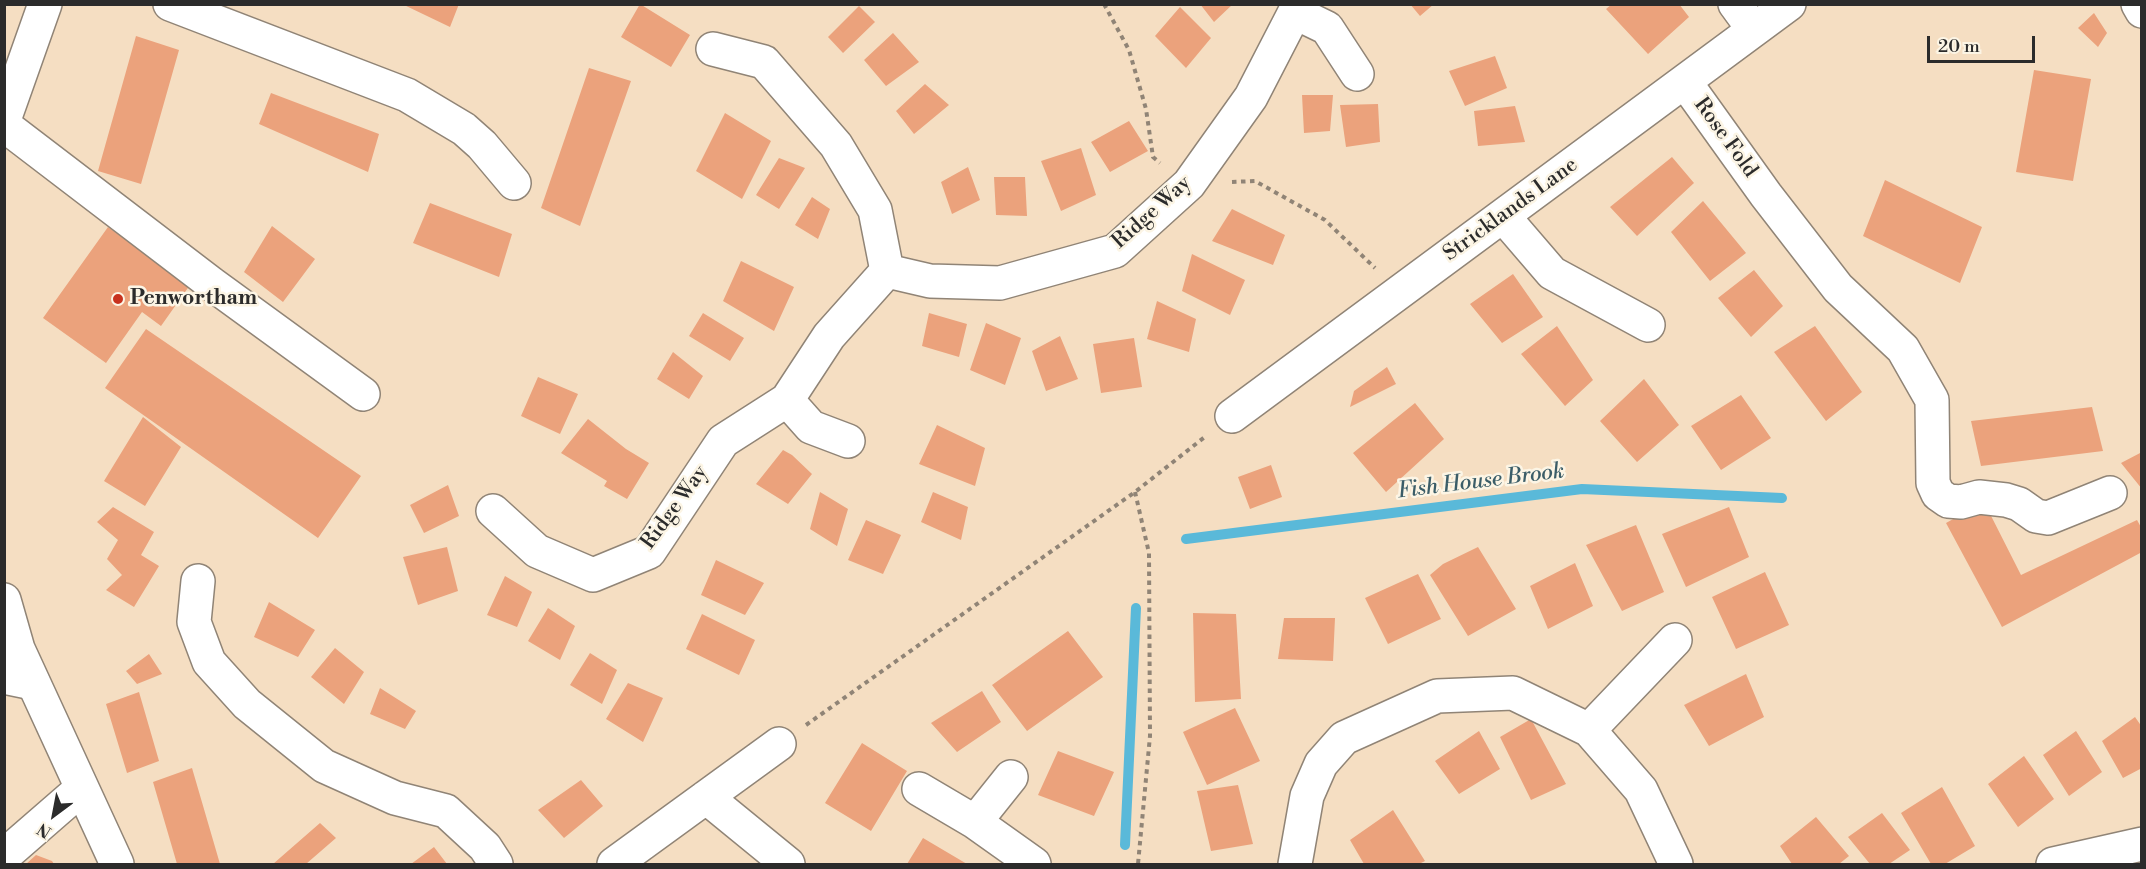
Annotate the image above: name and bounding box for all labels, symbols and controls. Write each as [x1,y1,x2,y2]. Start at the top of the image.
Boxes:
scale bar [1930,24,2038,62]
text: 20 m [1938,35,1980,58]
street label: Rose Fold [1688,93,1762,183]
street label: Stricklands Lane [1439,153,1583,267]
street label: Ridge Way [1107,171,1197,255]
place label: Penwortham [130,286,257,312]
marker: Penwortham [111,292,125,306]
water label: Fish House Brook [1396,459,1566,505]
street label: Ridge Way [636,461,714,555]
north arrow [24,785,84,845]
text: N [34,818,55,842]

